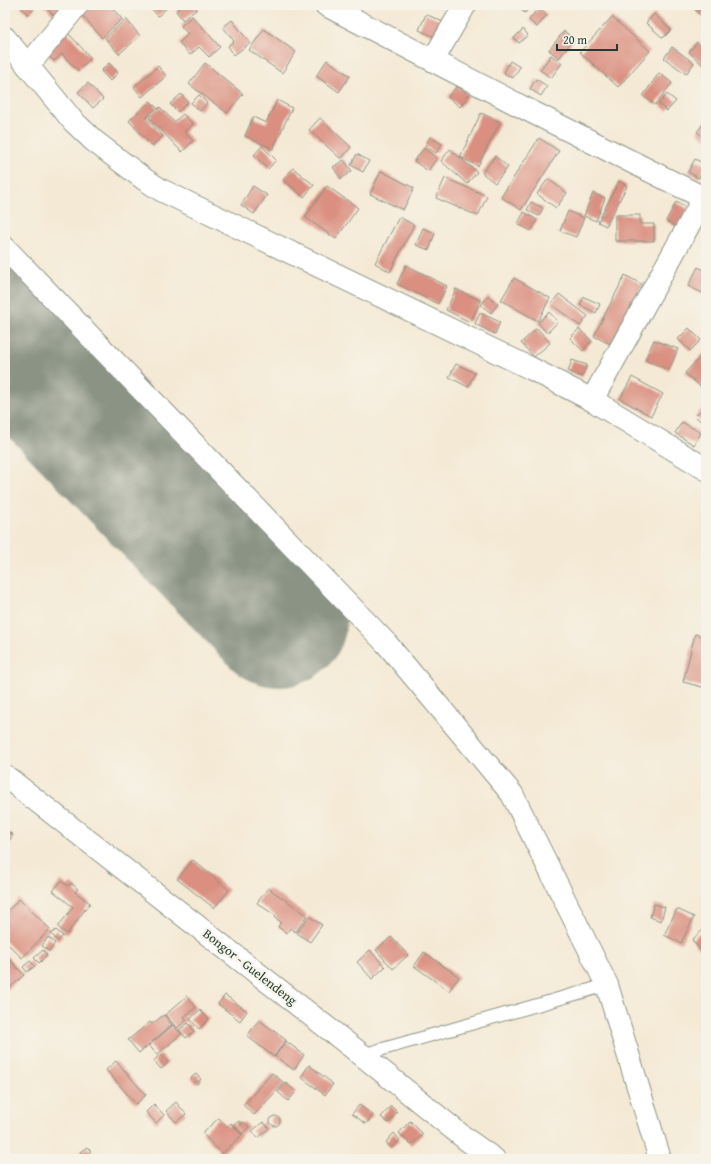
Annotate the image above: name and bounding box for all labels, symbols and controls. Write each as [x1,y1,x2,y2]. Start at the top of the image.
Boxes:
scale bar [557,26,617,52]
text: 20 m [563,31,587,48]
street label: Bongor - Guelendeng [199,924,301,1010]

